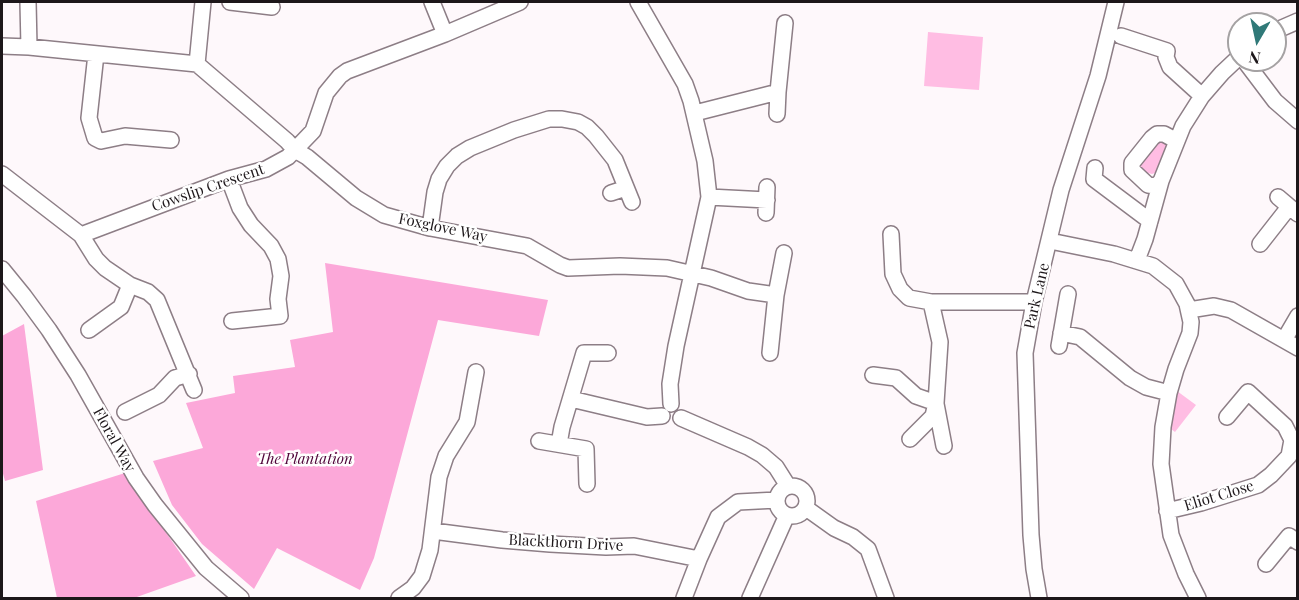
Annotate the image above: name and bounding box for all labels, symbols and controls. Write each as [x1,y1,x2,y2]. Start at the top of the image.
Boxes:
north arrow [1227,12,1287,72]
text: N [1247,47,1262,70]
street label: Cowslip Crescent [149,160,267,216]
street label: Foxglove Way [397,210,489,246]
street label: Park Lane [1021,261,1053,331]
street label: Floral Way [89,405,139,475]
park label: The Plantation [257,450,353,468]
street label: Eliot Close [1182,477,1256,515]
street label: Blackthorn Drive [508,531,624,555]

